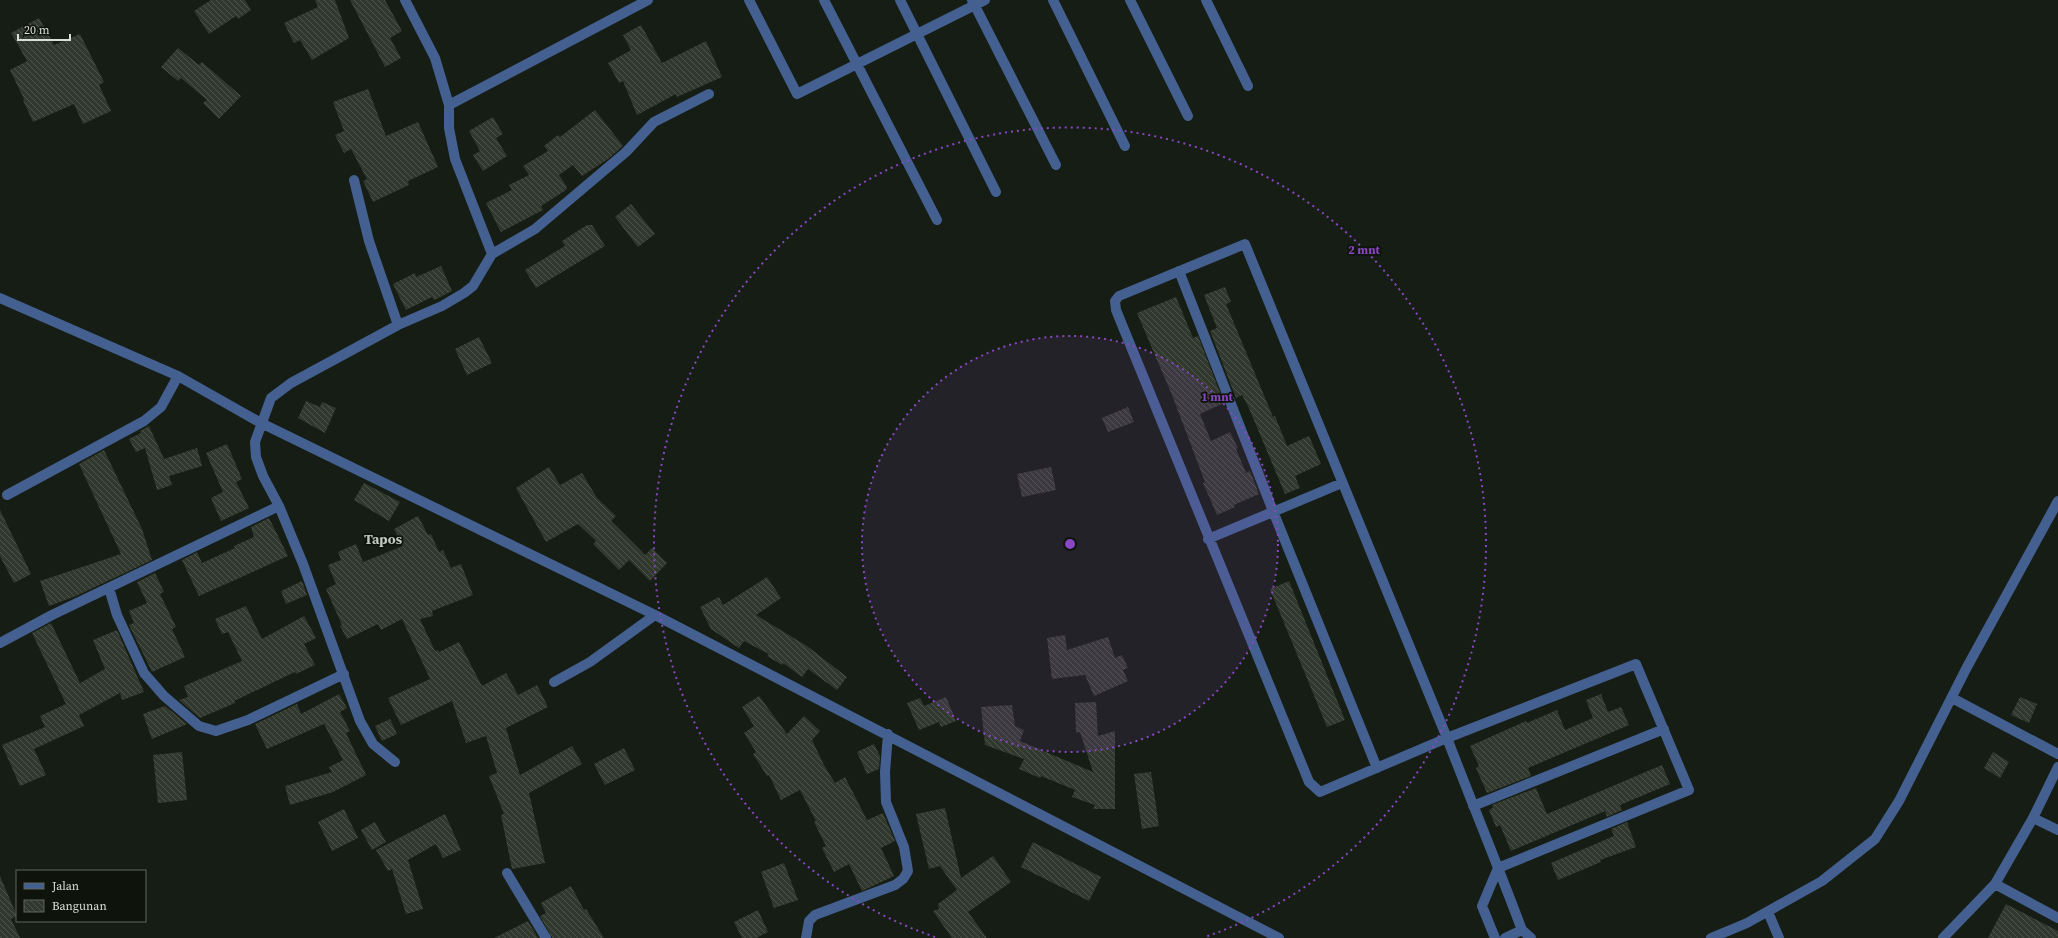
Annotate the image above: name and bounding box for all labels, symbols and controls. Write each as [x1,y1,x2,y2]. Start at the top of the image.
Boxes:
scale bar [18,16,70,42]
text: 20 m [24,22,50,38]
text: 2 mnt [1348,242,1380,258]
text: 1 mnt [1201,389,1233,405]
district label: Tapos [364,529,403,549]
centre of rings [1063,537,1077,551]
legend [16,870,146,922]
text: Jalan [51,878,79,894]
text: Bangunan [52,898,107,914]

